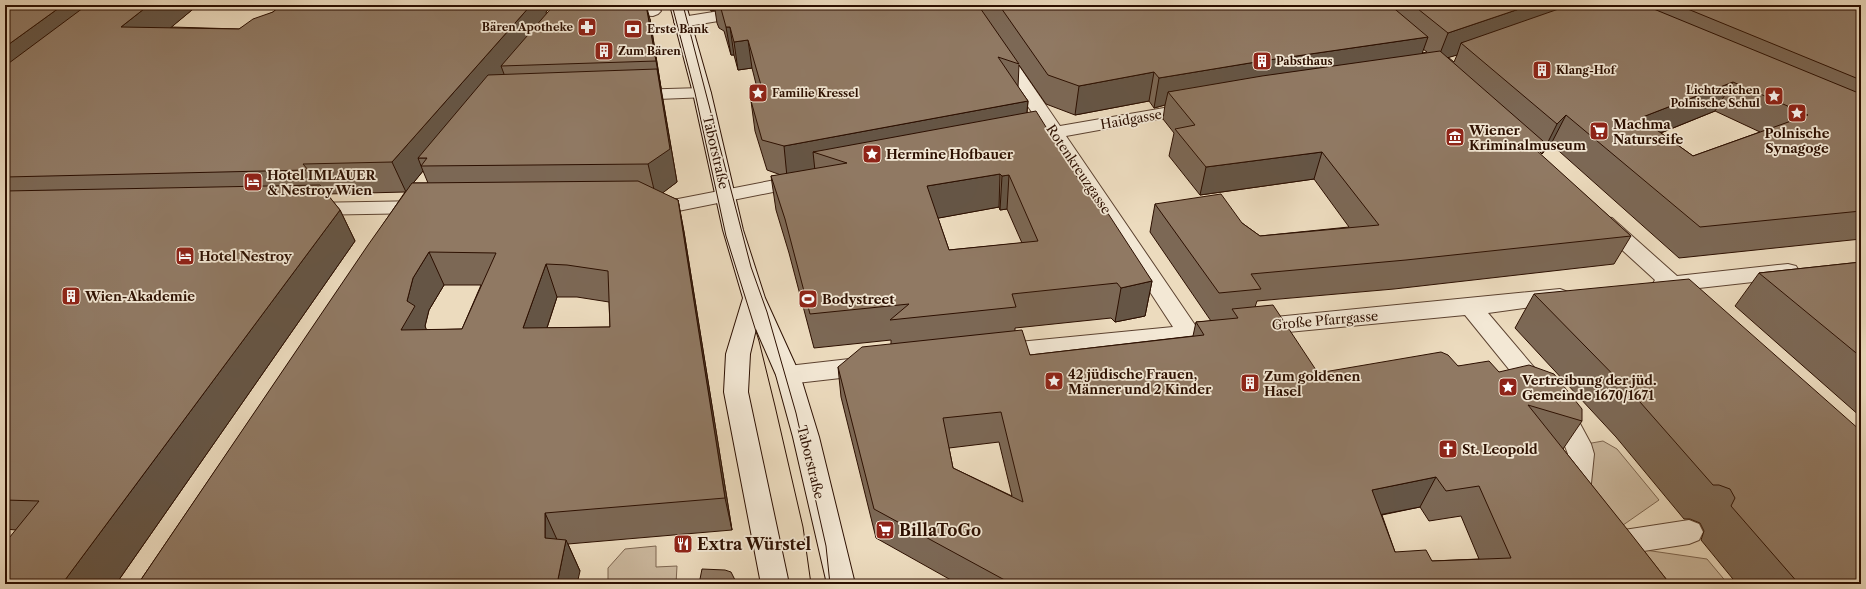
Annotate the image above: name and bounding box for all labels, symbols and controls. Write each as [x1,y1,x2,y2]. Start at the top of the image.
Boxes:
pharmacy icon: Bären Apotheke [576,16,598,38]
bank icon: Erste Bank [622,18,644,40]
place label: Bären Apotheke [482,20,573,34]
place label: Erste Bank [647,22,709,36]
building icon: Zum Bären [593,40,615,62]
place label: Zum Bären [618,44,681,58]
building icon: Pabsthaus [1251,50,1273,72]
place label: Pabsthaus [1276,54,1333,68]
building icon: Klang-Hof [1531,59,1553,81]
place label: Klang-Hof [1556,63,1616,77]
place icon: Familie Kressel [747,82,769,104]
place label: Lichtzeichen Polnische Schul [1671,83,1760,110]
place icon: Lichtzeichen Polnische Schul [1763,85,1785,107]
place label: Familie Kressel [772,86,859,100]
place icon: Polnische Synagoge [1786,102,1808,124]
street label: Haidgasse [1099,106,1163,132]
street label: Taborstraße [700,113,732,191]
place label: Machma Naturseife [1613,116,1683,147]
supermarket icon: Machma Naturseife [1588,120,1610,142]
street label: Rotenkreuzgasse [1043,121,1115,217]
place label: Wiener Kriminalmuseum [1468,122,1586,153]
place label: Polnische Synagoge [1765,125,1830,156]
museum icon: Wiener Kriminalmuseum [1444,126,1466,148]
place icon: Hermine Hofbauer [861,143,883,165]
place label: Hermine Hofbauer [886,146,1014,162]
place label: Hotel IMLAUER & Nestroy Wien [267,167,376,198]
hotel icon: Hotel IMLAUER & Nestroy Wien [242,171,264,193]
hotel icon: Hotel Nestroy [174,245,196,267]
place label: Hotel Nestroy [199,248,293,264]
building icon: Wien-Akademie [60,285,82,307]
place label: Wien-Akademie [84,288,195,304]
sports icon: Bodystreet [797,288,819,310]
place label: Bodystreet [822,291,895,307]
street label: Große Pfarrgasse [1271,307,1379,333]
place label: 42 jüdische Frauen, Männer und 2 Kinder [1068,366,1212,397]
place label: Zum goldenen Hasel [1264,368,1360,399]
place icon: 42 jüdische Frauen, Männer und 2 Kinder [1043,370,1065,392]
building icon: Zum goldenen Hasel [1239,372,1261,394]
place label: Vertreibung der jüd. Gemeinde 1670/1671 [1521,372,1657,403]
place icon: Vertreibung der jüd. Gemeinde 1670/1671 [1497,376,1519,398]
street label: Taborstraße [794,423,828,501]
church icon: St. Leopold [1437,438,1459,460]
place label: St. Leopold [1462,441,1538,457]
supermarket icon: BillaToGo [874,519,896,541]
place label: BillaToGo [899,520,981,540]
restaurant icon: Extra Würstel [672,533,694,555]
place label: Extra Würstel [697,534,812,554]

